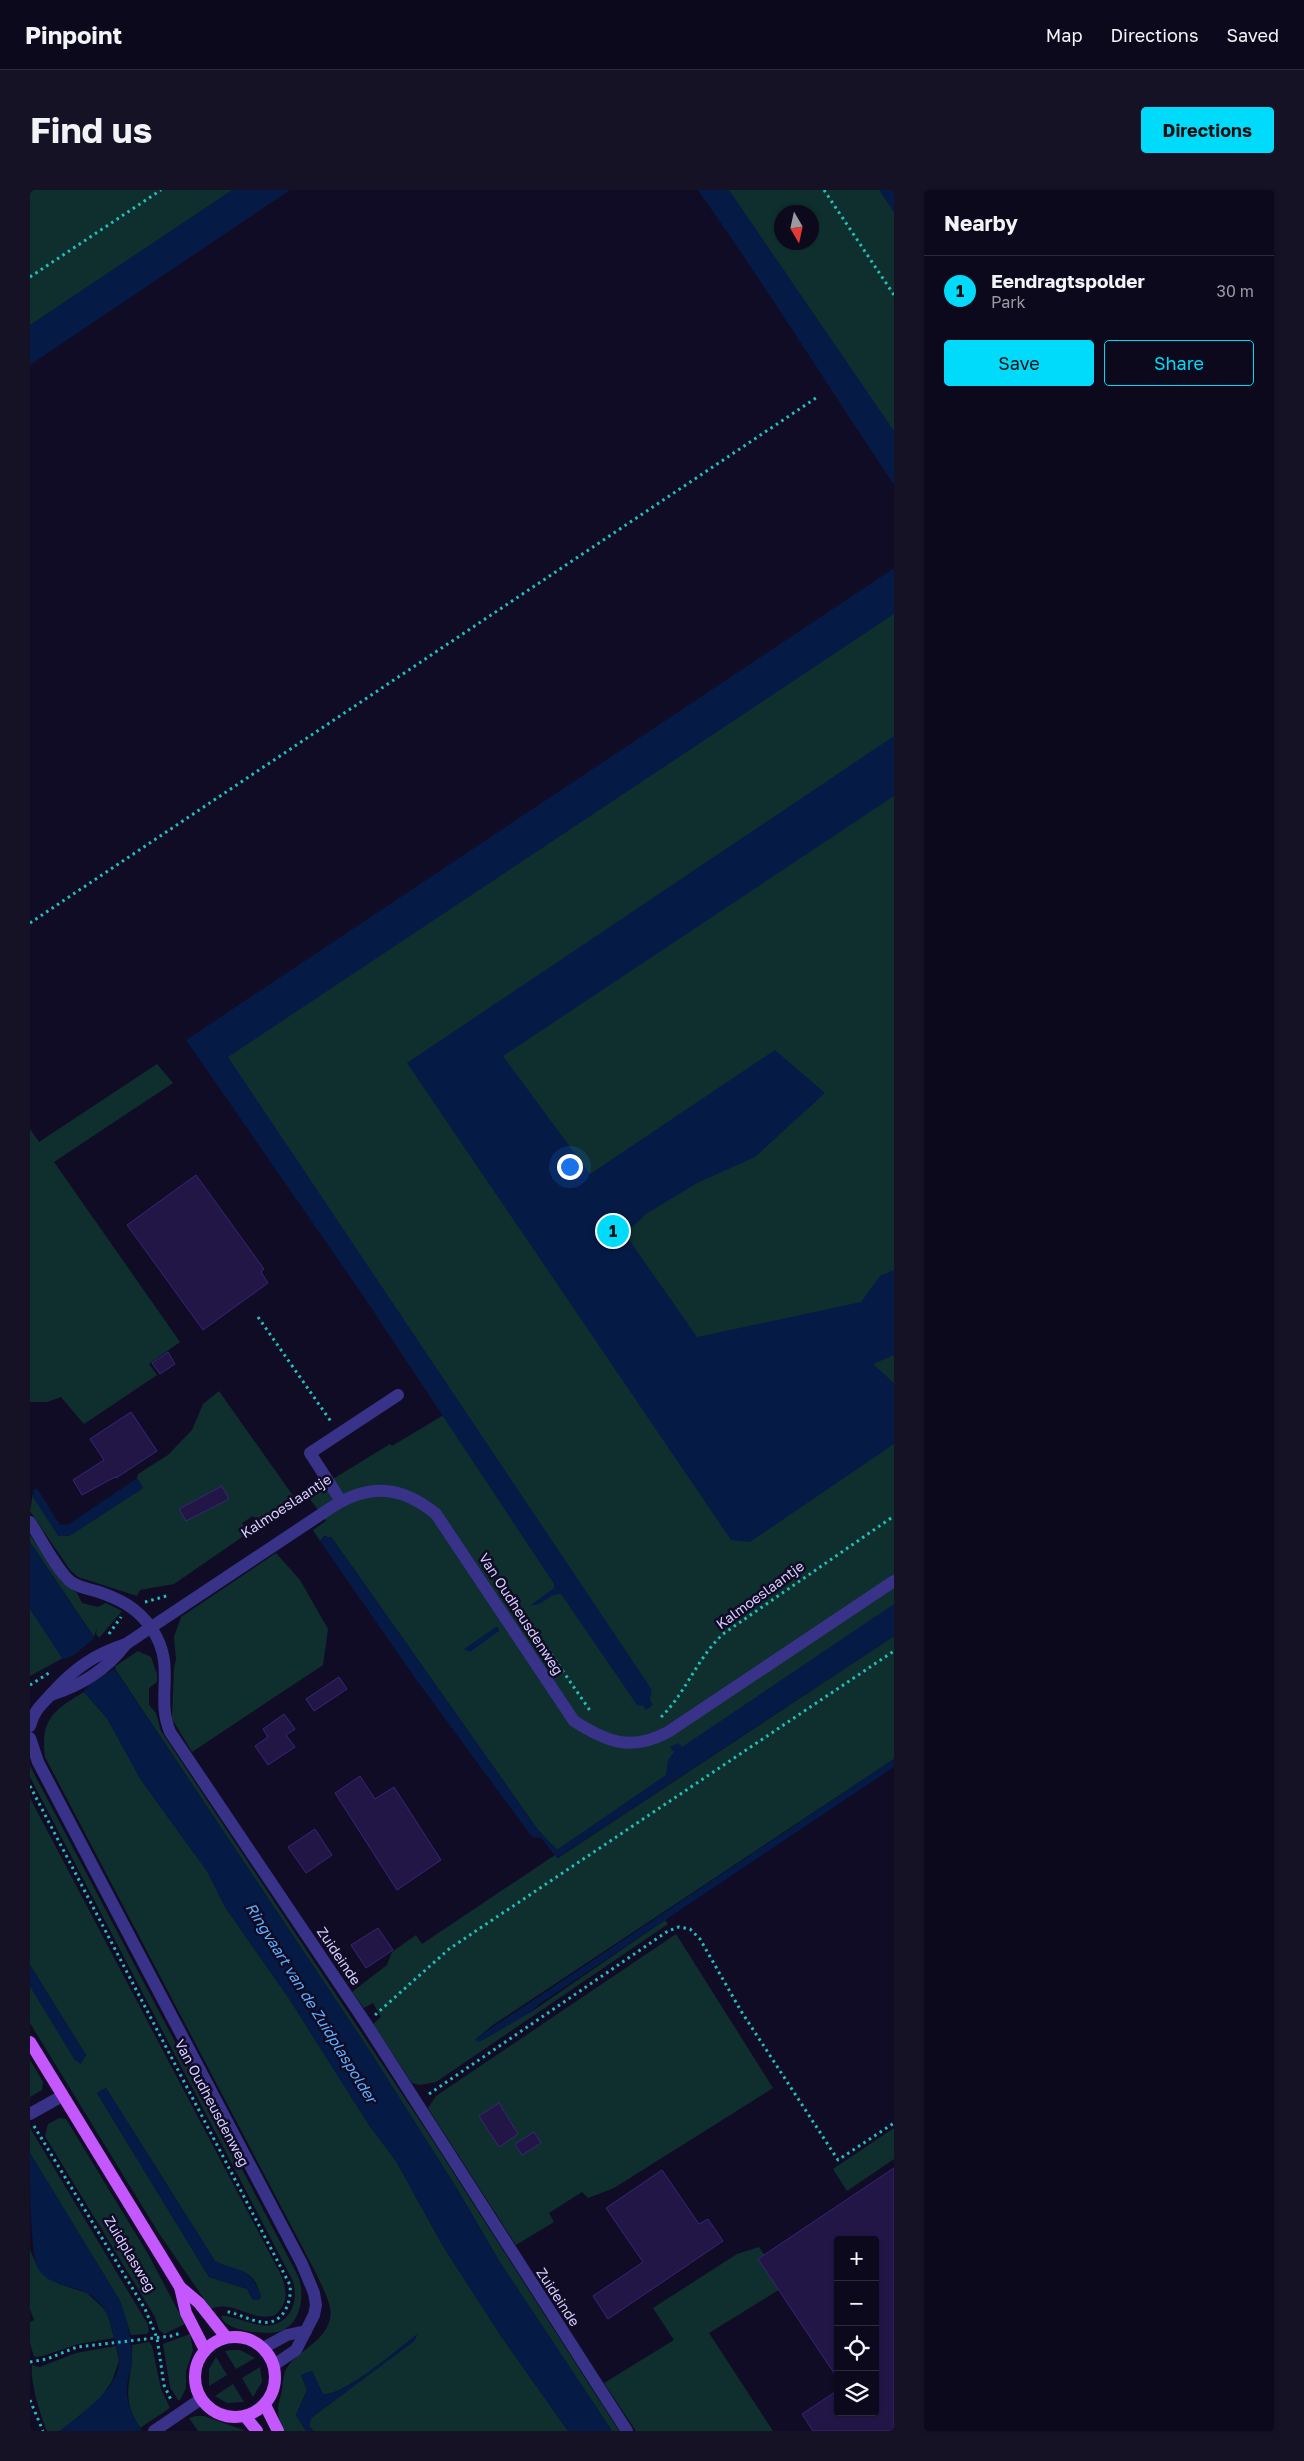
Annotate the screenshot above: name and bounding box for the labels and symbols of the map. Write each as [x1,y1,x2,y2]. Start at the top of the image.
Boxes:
north arrow [774,205,819,250]
your location [557,1154,583,1180]
pin: 1 [597,1212,629,1250]
street label: Kalmoeslaantje [237,1470,334,1541]
street label: Van Oudheusdenweg [476,1550,567,1678]
street label: Kalmoeslaantje [712,1557,807,1632]
water label: Ringvaart van de Zuidplaspolder [242,1899,382,2108]
street label: Zuideinde [314,1924,365,1988]
street label: Van Oudheusdenweg [172,2036,253,2169]
street label: Zuidplasweg [101,2213,160,2295]
street label: Zuideinde [533,2264,584,2329]

